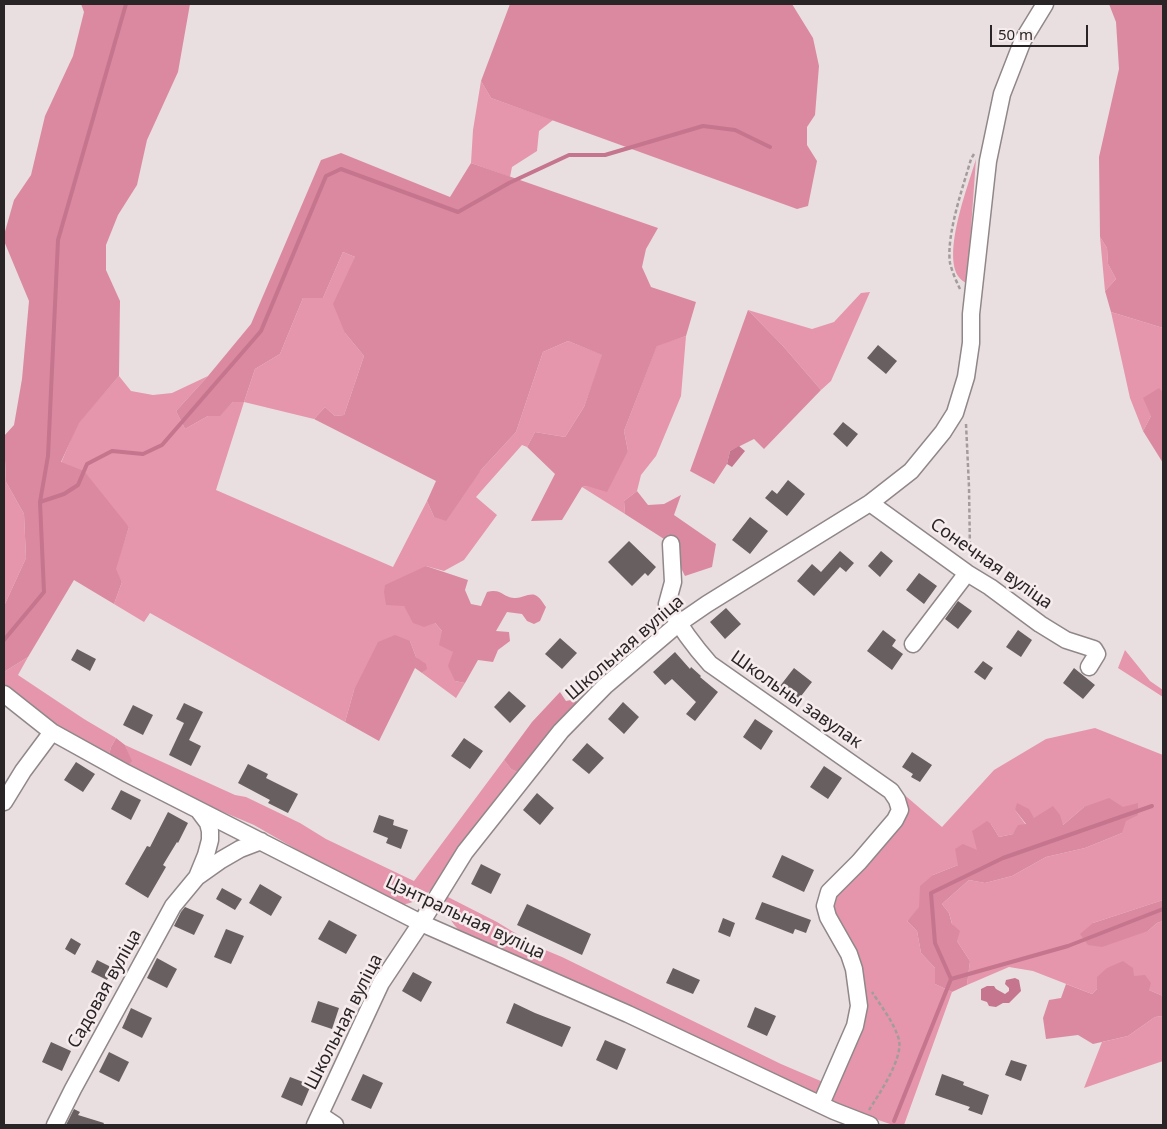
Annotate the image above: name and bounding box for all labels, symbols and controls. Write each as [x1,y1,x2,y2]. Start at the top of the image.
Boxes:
scale bar [992,15,1090,47]
text: 50 m [998,24,1033,44]
street label: Сонечная вуліца [926,514,1056,614]
street label: Школьная вуліца [562,591,688,705]
street label: Школьны завулак [726,647,866,753]
street label: Цэнтральная вуліца [382,872,548,964]
street label: Садовая вуліца [63,926,147,1052]
street label: Школьная вуліца [300,950,388,1094]

